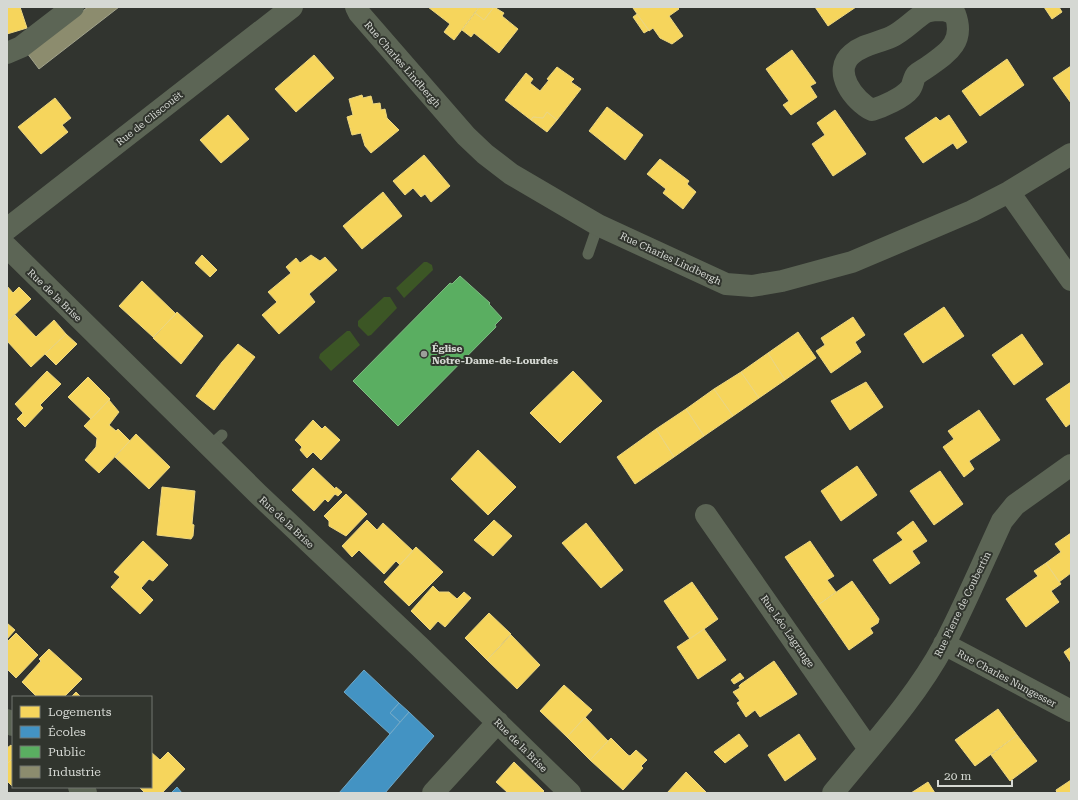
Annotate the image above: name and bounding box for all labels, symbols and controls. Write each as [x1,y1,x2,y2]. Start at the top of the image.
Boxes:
street label: Rue Charles Lindbergh [362,19,443,110]
street label: Rue de Cliscouët [114,89,185,148]
street label: Rue Charles Lindbergh [618,230,724,287]
street label: Rue de la Brise [25,267,84,324]
place label: Église Notre-Dame-de-Lourdes [432,343,558,366]
marker: Église Notre-Dame-de-Lourdes [419,349,429,359]
street label: Rue de la Brise [257,494,317,551]
street label: Rue Pierre de Coubertin [932,549,993,659]
street label: Rue Léo Lagrange [759,593,817,670]
street label: Rue Charles Nungesser [955,648,1058,709]
legend [12,696,152,788]
text: Logements [48,705,112,719]
street label: Rue de la Brise [492,716,550,775]
text: Écoles [48,725,86,739]
text: Public [48,745,86,759]
scale bar [938,762,1012,788]
text: Industrie [48,765,101,779]
text: 20 m [944,769,971,783]

